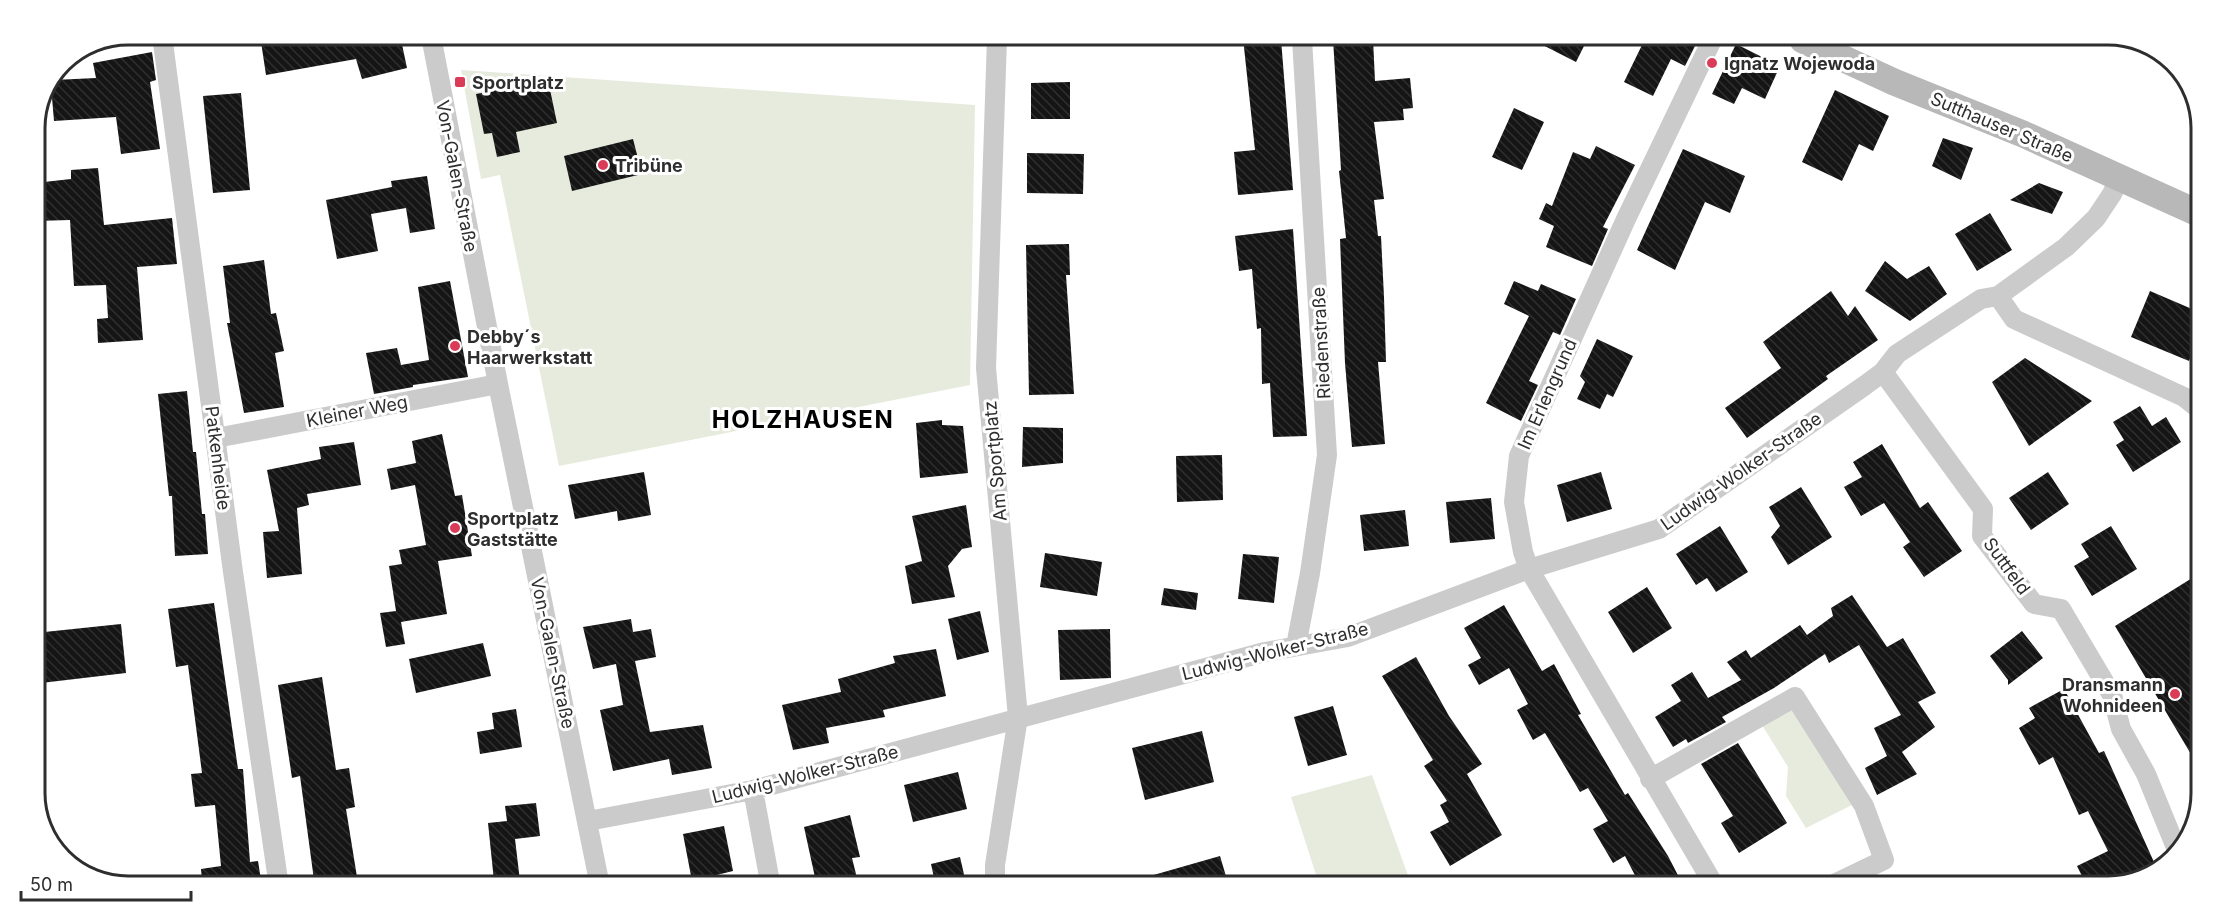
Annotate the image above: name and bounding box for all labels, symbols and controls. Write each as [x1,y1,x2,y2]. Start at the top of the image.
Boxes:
place label: Ignatz Wojewoda [1724,53,1875,74]
marker: Ignatz Wojewoda [1705,56,1719,70]
place label: Sportplatz [472,72,564,93]
marker: Sportplatz [453,75,467,89]
street label: Sutthauser Straße [1928,88,2076,166]
street label: Von-Galen-Straße [432,98,482,254]
place label: Tribüne [615,155,683,176]
marker: Tribüne [596,158,610,172]
street label: Riedenstraße [1308,286,1334,400]
place label: Debby´s Haarwerkstatt [467,326,593,368]
street label: Im Erlengrund [1513,335,1581,453]
marker: Debby´s Haarwerkstatt [448,339,462,353]
street label: Kleiner Weg [305,391,409,431]
street label: Am Sportplatz [979,400,1011,522]
street label: Patkenheide [201,405,235,511]
district label: HOLZHAUSEN [712,405,894,434]
street label: Ludwig-Wolker-Straße [1657,407,1825,535]
place label: Sportplatz Gaststätte [467,508,559,550]
marker: Sportplatz Gaststätte [448,521,462,535]
street label: Suttfeld [1979,533,2035,599]
street label: Von-Galen-Straße [527,575,579,731]
street label: Ludwig-Wolker-Straße [1180,618,1370,684]
place label: Dransmann Wohnideen [2062,674,2163,716]
marker: Dransmann Wohnideen [2168,687,2182,701]
street label: Ludwig-Wolker-Straße [710,741,900,807]
scale bar [21,864,190,902]
text: 50 m [30,874,73,895]

